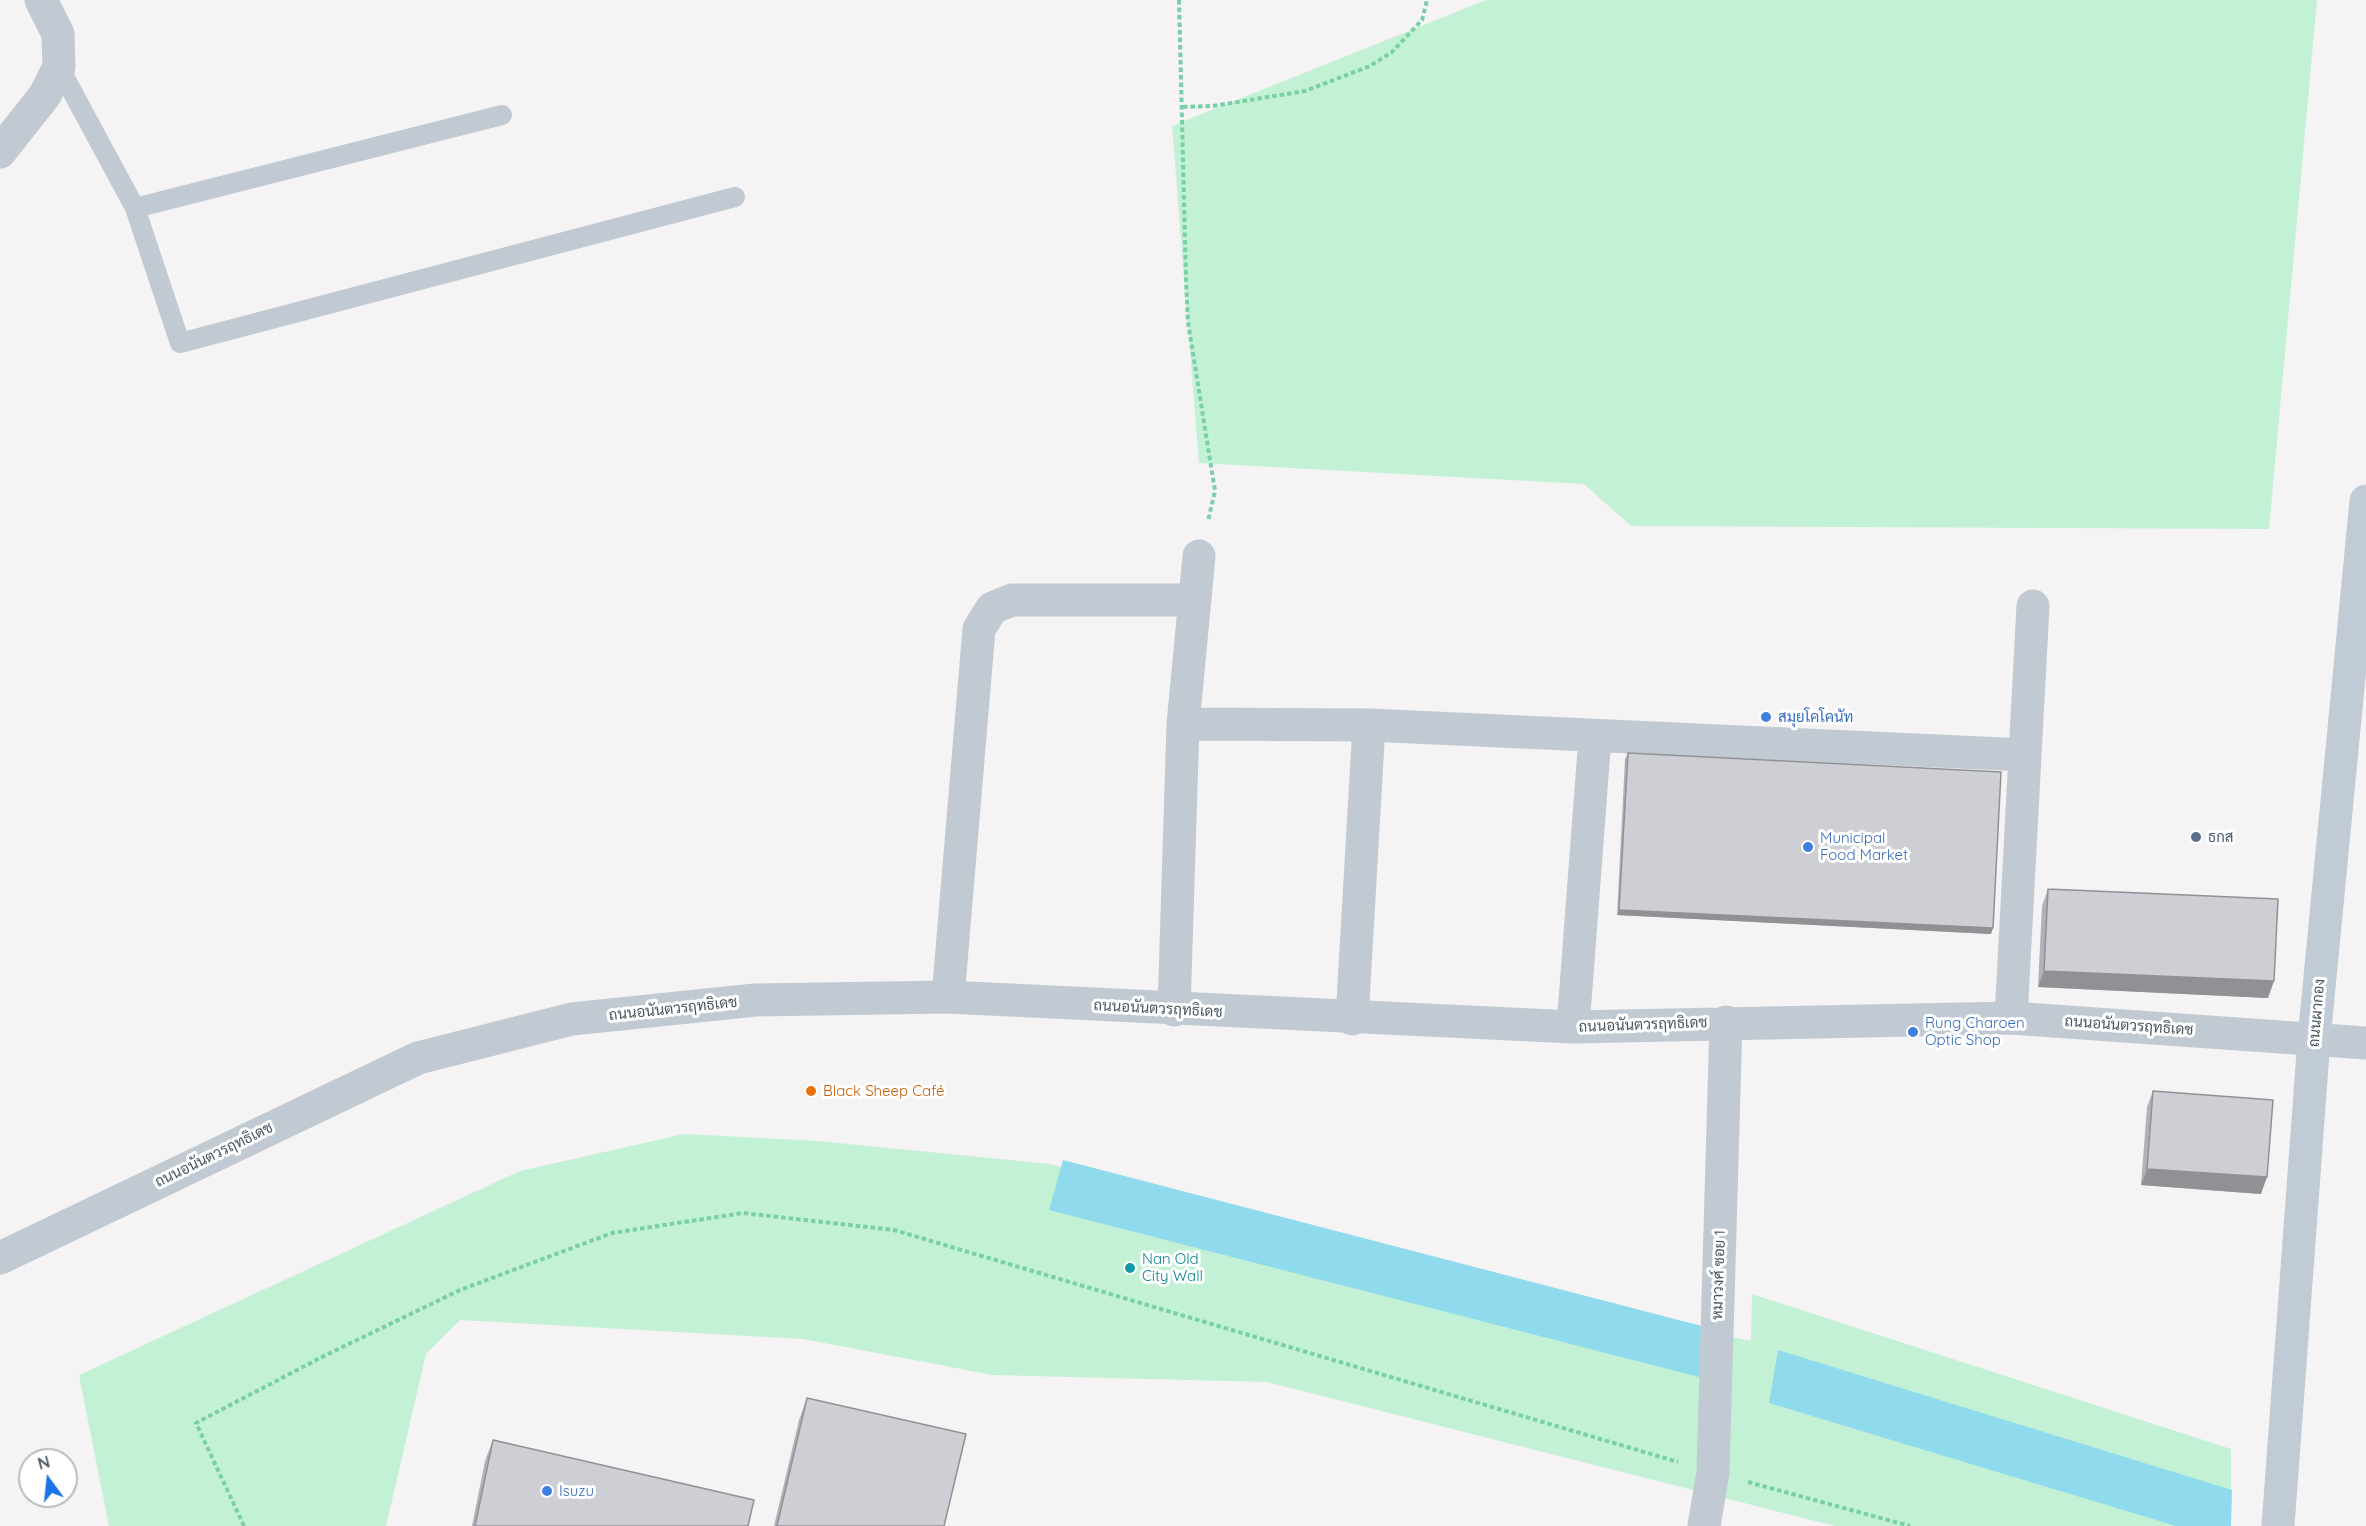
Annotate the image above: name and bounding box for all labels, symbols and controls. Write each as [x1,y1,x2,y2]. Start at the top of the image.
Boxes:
place label: สมุยโคโคนัท [1778,708,1853,726]
marker: สมุยโคโคนัท [1759,710,1773,724]
place label: ธกส [2208,828,2233,846]
place label: Municipal Food Market [1820,829,1908,864]
marker: ธกส [2189,830,2203,844]
marker: Municipal Food Market [1801,840,1815,854]
street label: ถนนผากอง [2305,978,2329,1048]
street label: ถนนอนันตวรฤทธิเดช [608,993,738,1025]
street label: ถนนอนันตวรฤทธิเดช [1093,997,1223,1021]
street label: ถนนอนันตวรฤทธิเดช [2064,1013,2194,1039]
street label: ถนนอนันตวรฤทธิเดช [1578,1014,1708,1036]
place label: Rung Charoen Optic Shop [1925,1014,2025,1049]
marker: Rung Charoen Optic Shop [1906,1025,1920,1039]
place label: Black Sheep Café [823,1082,944,1100]
marker: Black Sheep Café [804,1084,818,1098]
street label: ถนนอนันตวรฤทธิเดช [152,1119,276,1191]
street label: หมาวงศ์ ซอย 1 [1708,1230,1730,1320]
place label: Nan Old City Wall [1142,1250,1203,1285]
marker: Nan Old City Wall [1123,1261,1137,1275]
north arrow [18,1448,78,1508]
text: N [36,1451,52,1474]
place label: Isuzu [559,1482,594,1500]
marker: Isuzu [540,1484,554,1498]

